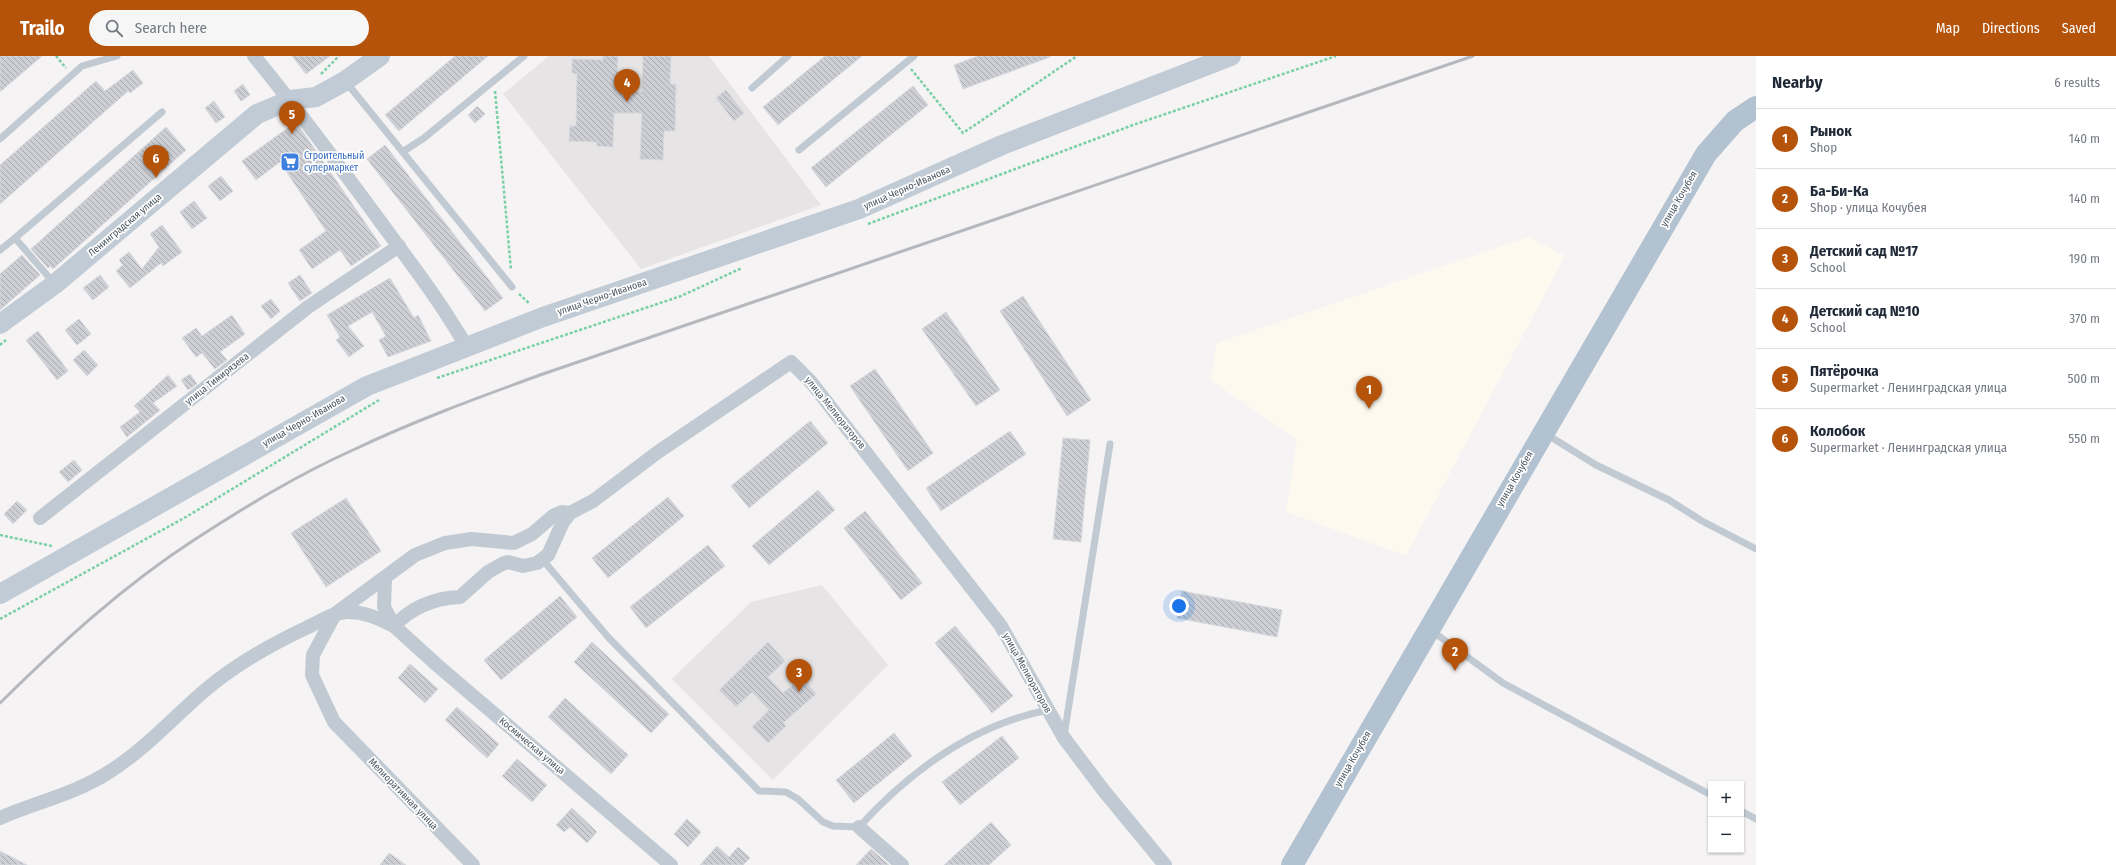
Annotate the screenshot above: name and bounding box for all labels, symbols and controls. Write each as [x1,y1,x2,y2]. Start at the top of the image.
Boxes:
search box [89,10,369,46]
text: Trailo [20,17,65,40]
icon: search [103,17,125,39]
text: Search here [135,19,207,37]
text: Map [1936,20,1960,37]
text: Directions [1982,20,2040,37]
text: Saved [2062,20,2096,37]
pin: 4 [614,69,640,102]
text: Nearby [1772,72,1823,93]
text: 6 results [2054,75,2100,90]
pin: 5 [279,101,305,134]
text: Рынок [1810,122,1852,140]
text: 1 [1782,131,1788,146]
text: 140 m [2069,131,2100,146]
text: Shop [1810,140,1837,155]
pin: 6 [143,145,169,178]
place label: Строительный супермаркет [304,150,364,174]
supermarket icon: Строительный супермаркет [279,151,301,173]
street label: улица Черно-Иванова [862,163,952,213]
street label: улица Кочубея [1658,169,1700,229]
text: Ба-Би-Ка [1810,182,1869,200]
street label: Ленинградская улица [86,191,164,259]
text: 2 [1782,191,1788,206]
text: 140 m [2069,191,2100,206]
text: Shop · улица Кочубея [1810,200,1927,215]
text: Детский сад №17 [1810,242,1918,260]
text: 3 [1782,251,1788,266]
text: 190 m [2069,251,2100,266]
text: School [1810,260,1846,275]
street label: улица Черно-Иванова [556,276,648,318]
text: Детский сад №10 [1810,302,1920,320]
text: 4 [1782,311,1788,326]
text: 370 m [2069,311,2100,326]
text: School [1810,320,1846,335]
street label: улица Тимирязева [183,350,251,408]
text: Пятёрочка [1810,362,1879,380]
text: 5 [1782,371,1788,386]
text: 500 m [2067,371,2100,386]
street label: улица Мелиораторов [802,374,868,452]
pin: 1 [1356,376,1382,409]
text: Supermarket · Ленинградская улица [1810,380,2007,395]
street label: улица Черно-Иванова [260,392,348,450]
text: Колобок [1810,422,1865,440]
text: 6 [1782,431,1788,446]
text: 550 m [2068,431,2100,446]
text: Supermarket · Ленинградская улица [1810,440,2007,455]
street label: улица Кочубея [1494,449,1536,509]
your location [1169,596,1189,616]
street label: улица Мелиораторов [1000,631,1054,715]
pin: 2 [1442,638,1468,671]
pin: 3 [786,659,812,692]
street label: Космическая улица [497,715,567,777]
street label: улица Кочубея [1332,729,1374,789]
street label: Мелиоративная улица [366,756,440,832]
map controls [1708,781,1744,853]
button: + [1708,781,1744,817]
button: − [1708,817,1744,853]

